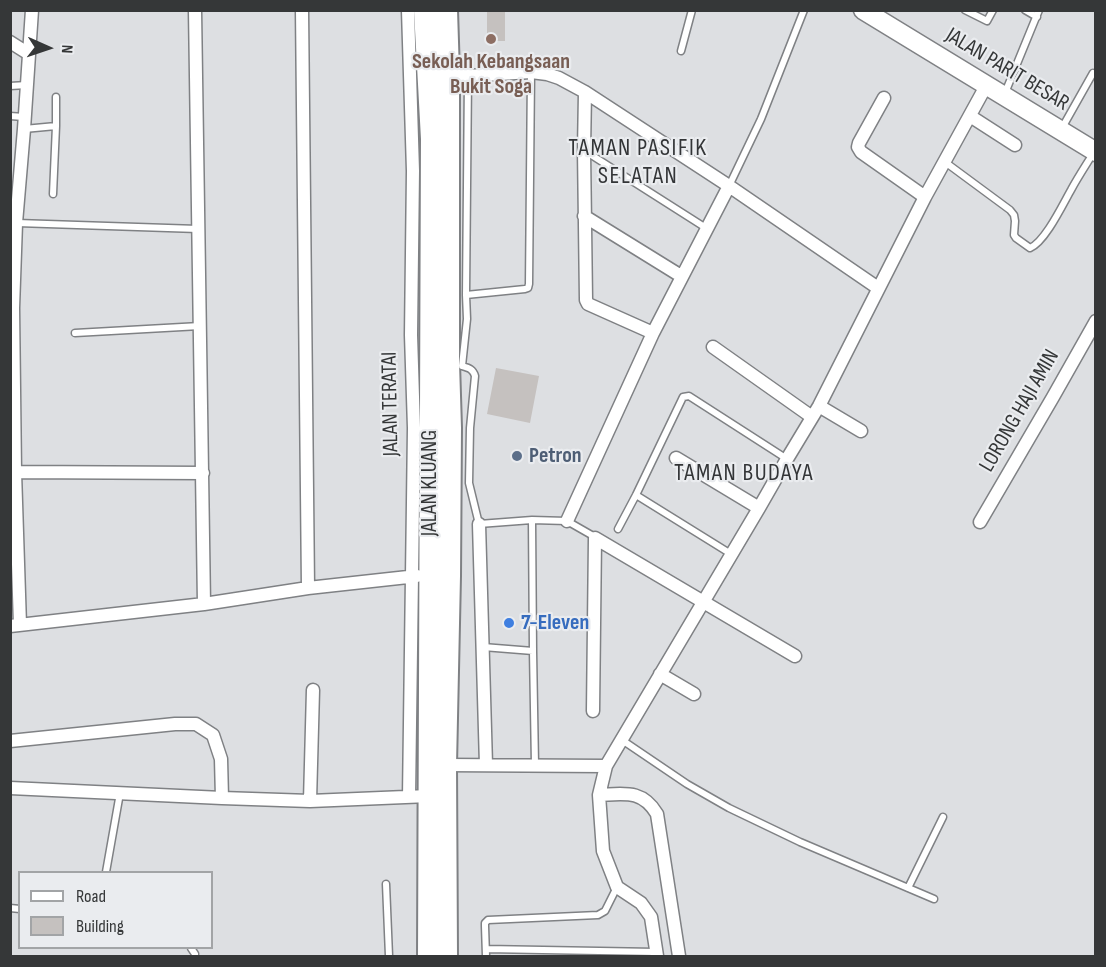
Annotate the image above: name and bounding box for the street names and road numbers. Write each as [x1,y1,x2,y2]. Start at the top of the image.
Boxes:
street label: JALAN PARIT BESAR [940,23,1074,117]
street label: LORONG HAJI AMIN [974,345,1066,477]
street label: JALAN TERATAI [377,351,405,457]
street label: JALAN KLUANG [417,430,443,536]

